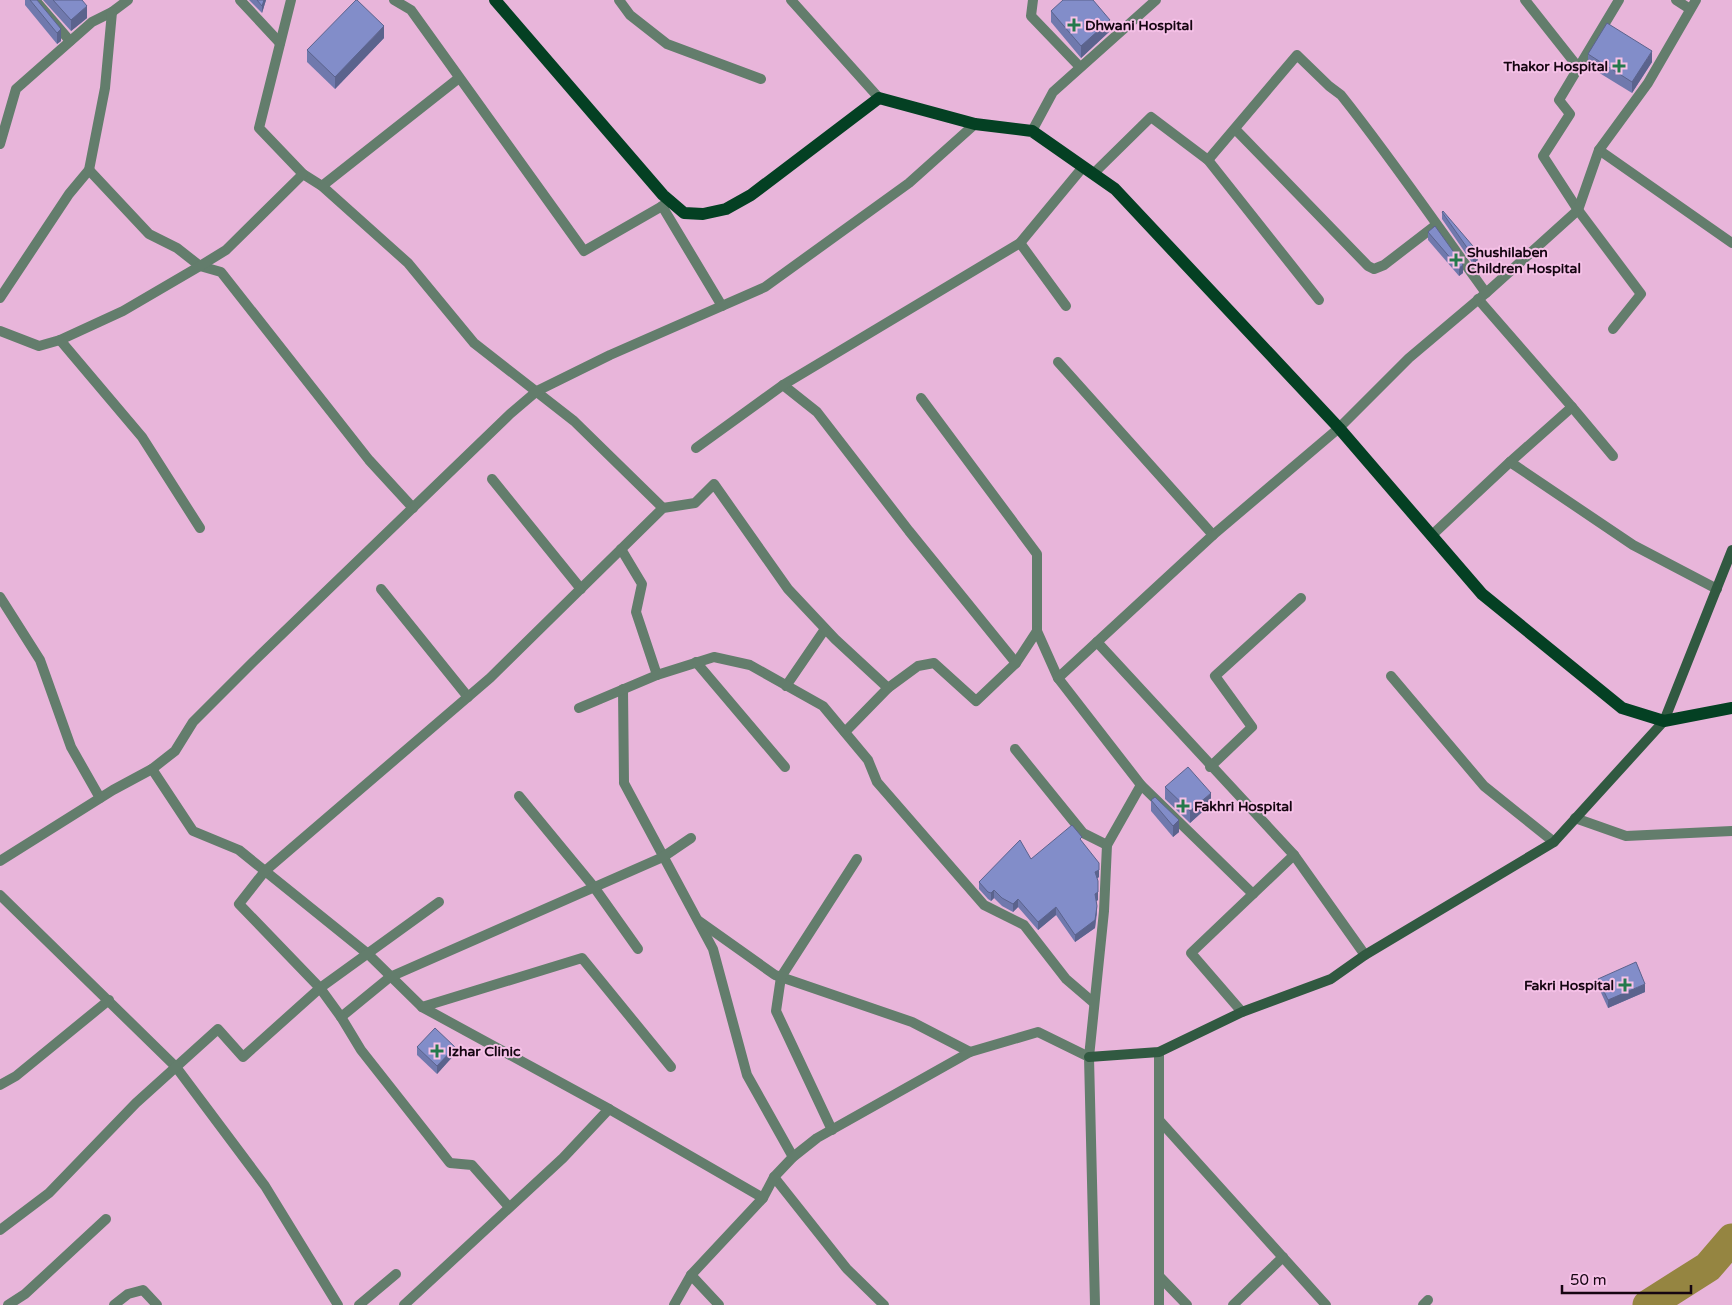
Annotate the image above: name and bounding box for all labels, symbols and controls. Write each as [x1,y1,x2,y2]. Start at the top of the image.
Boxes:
place label: Dhwani Hospital [1085,17,1193,34]
marker: Dhwani Hospital [1067,18,1081,32]
place label: Thakor Hospital [1503,58,1608,75]
marker: Thakor Hospital [1612,59,1626,73]
place label: Shushilaben Children Hospital [1467,244,1581,277]
marker: Shushilaben Children Hospital [1449,253,1463,267]
place label: Fakhri Hospital [1194,798,1293,815]
marker: Fakhri Hospital [1176,799,1190,813]
place label: Fakri Hospital [1524,977,1614,994]
marker: Fakri Hospital [1618,978,1632,992]
place label: Izhar Clinic [448,1043,521,1060]
marker: Izhar Clinic [430,1044,444,1058]
scale bar [1562,1262,1691,1294]
text: 50 m [1570,1271,1607,1289]

